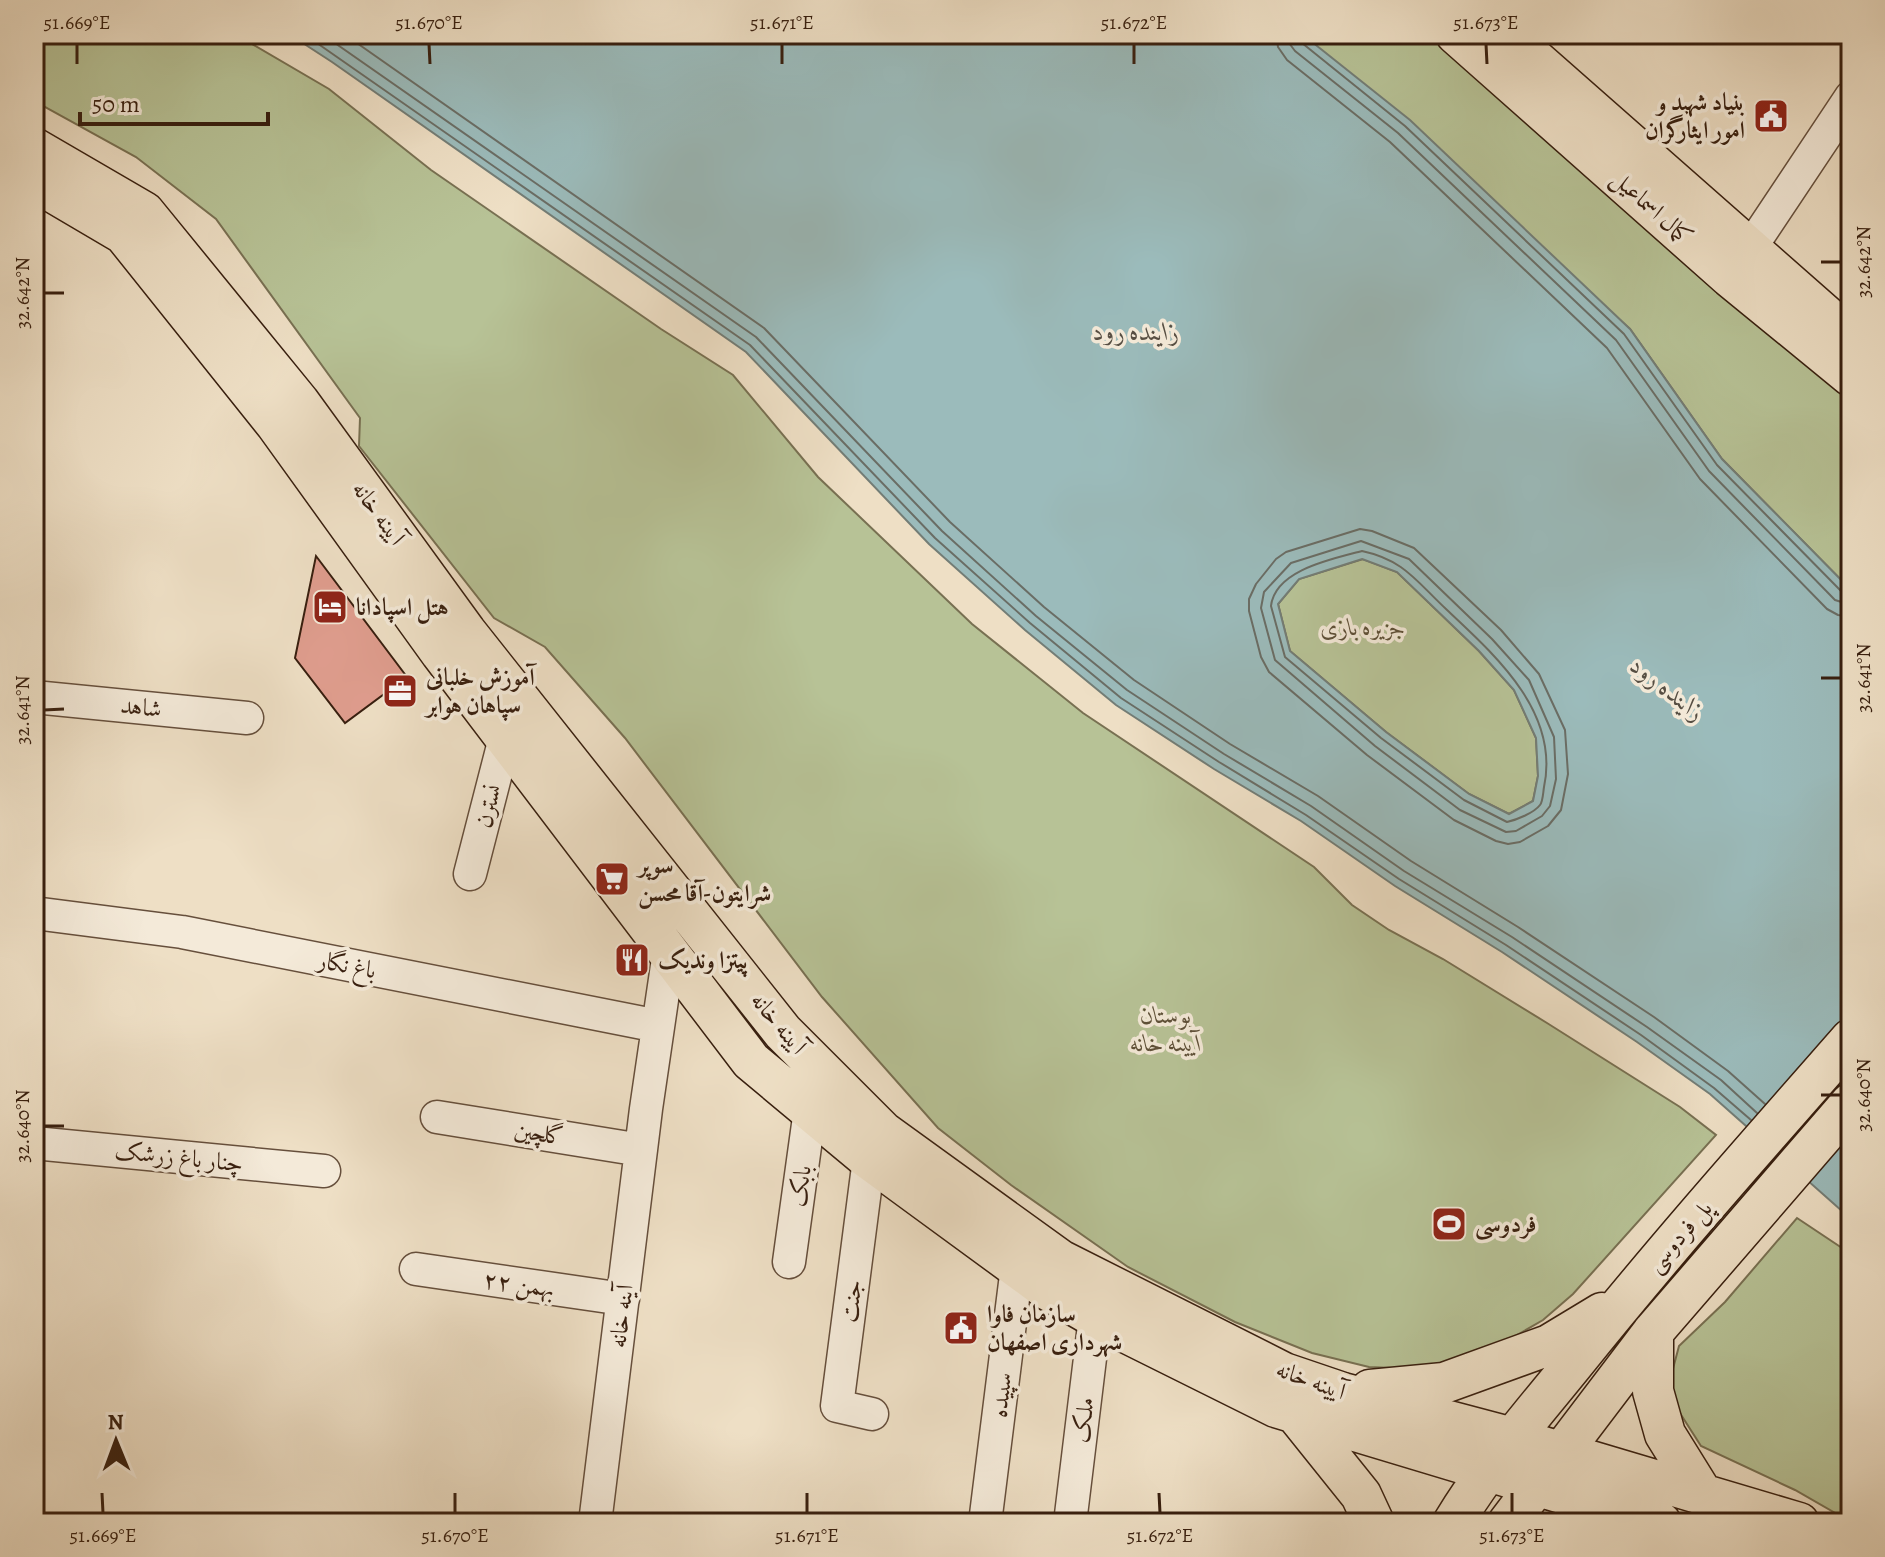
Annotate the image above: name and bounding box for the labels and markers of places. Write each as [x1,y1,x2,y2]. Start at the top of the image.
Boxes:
place label: بنیاد شهید و امور ایثارگران [1645,86,1745,146]
public building icon: بنیاد شهید و امور ایثارگران [1752,97,1790,135]
hotel icon: هتل اسپادانا [311,588,349,626]
place label: هتل اسپادانا [356,591,449,624]
place label: آموزش خلبانی سپاهان هوابر [423,661,537,721]
office icon: آموزش خلبانی سپاهان هوابر [381,672,419,710]
place label: سوپر شرایتون-آقا محسن [635,849,771,909]
supermarket icon: سوپر شرایتون-آقا محسن [593,860,631,898]
restaurant icon: پیتزا وندیک [613,941,651,979]
place label: پیتزا وندیک [658,944,749,978]
sports icon: فردوسی [1430,1205,1468,1243]
place label: فردوسی [1475,1208,1537,1241]
place label: سازمان فاوا شهرداری اصفهان [987,1298,1122,1358]
public building icon: سازمان فاوا شهرداری اصفهان [942,1309,980,1347]

